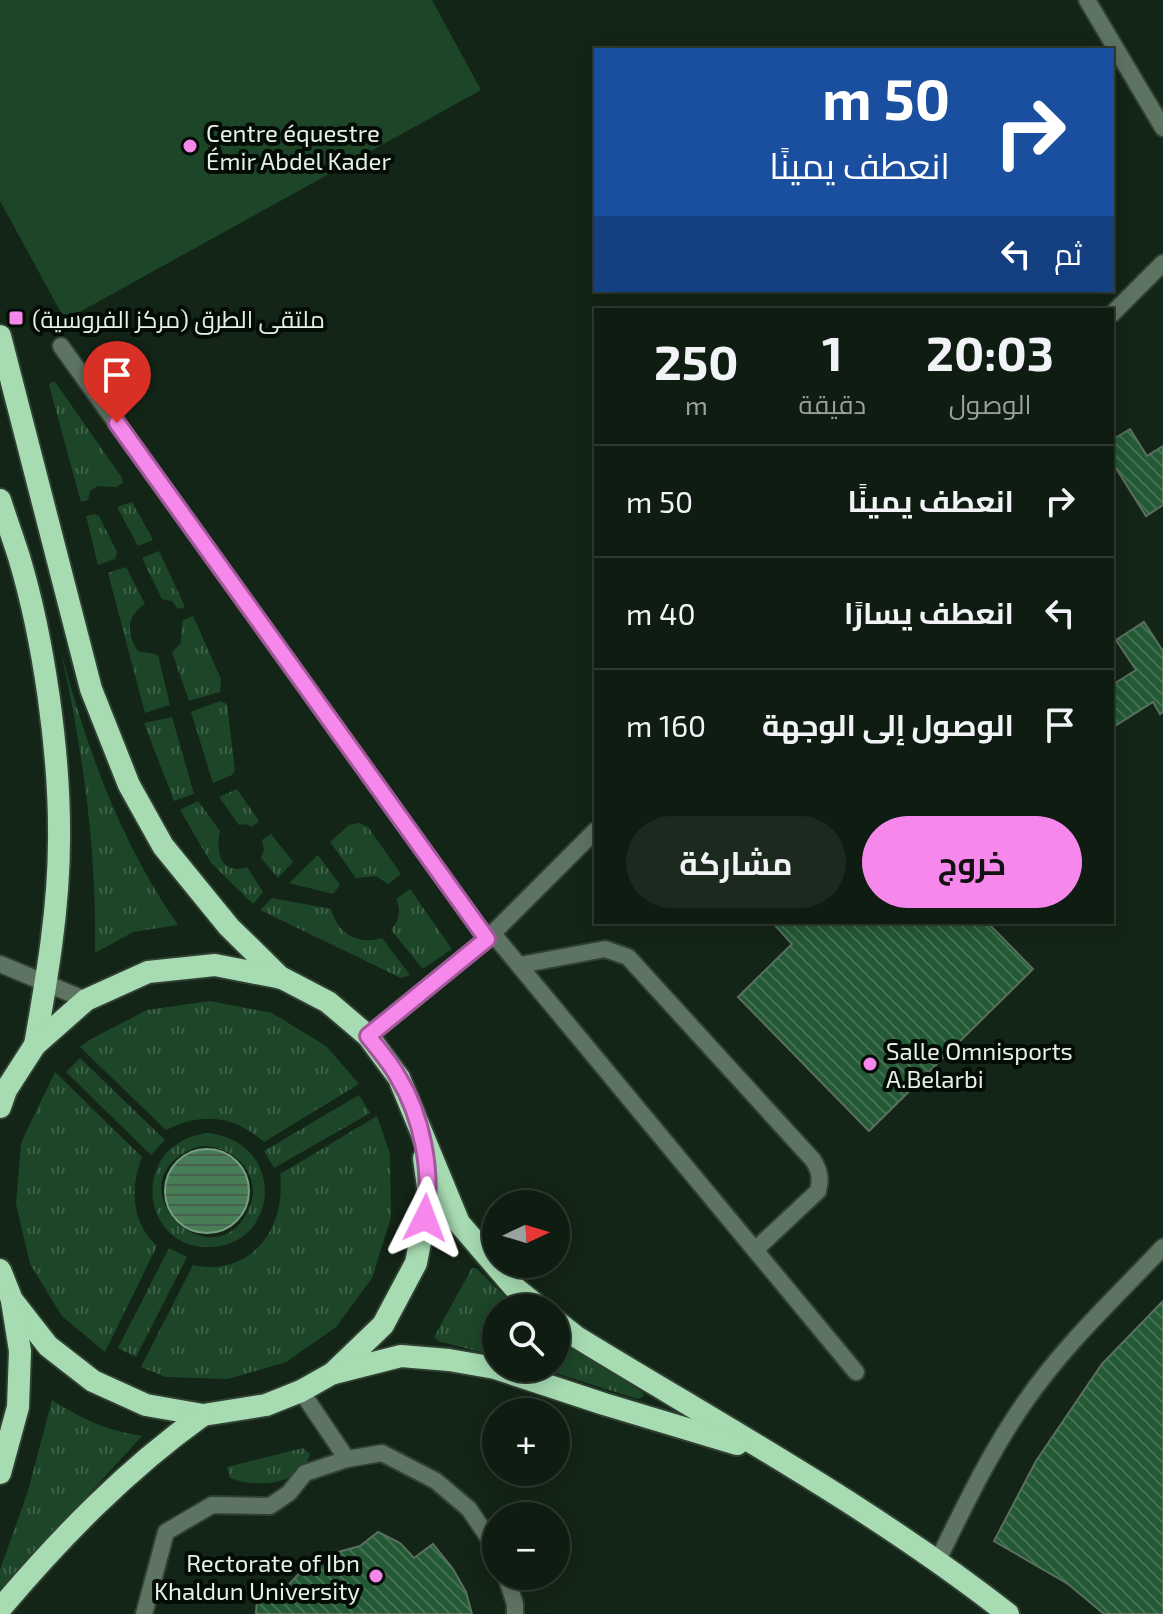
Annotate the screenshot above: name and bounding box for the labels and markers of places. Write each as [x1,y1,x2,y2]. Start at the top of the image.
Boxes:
place label: Centre équestre Émir Abdel Kader [206,118,391,175]
marker: Centre équestre Émir Abdel Kader [181,137,199,155]
place label: ملتقى الطرق (مركز الفروسية) [32,304,325,335]
marker: ملتقى الطرق (مركز الفروسية) [7,309,25,327]
pin [83,341,151,423]
place label: Salle Omnisports A.Belarbi [886,1036,1073,1093]
marker: Salle Omnisports A.Belarbi [861,1055,879,1073]
place label: Rectorate of Ibn Khaldun University [154,1548,360,1605]
marker: Rectorate of Ibn Khaldun University [367,1567,385,1585]

